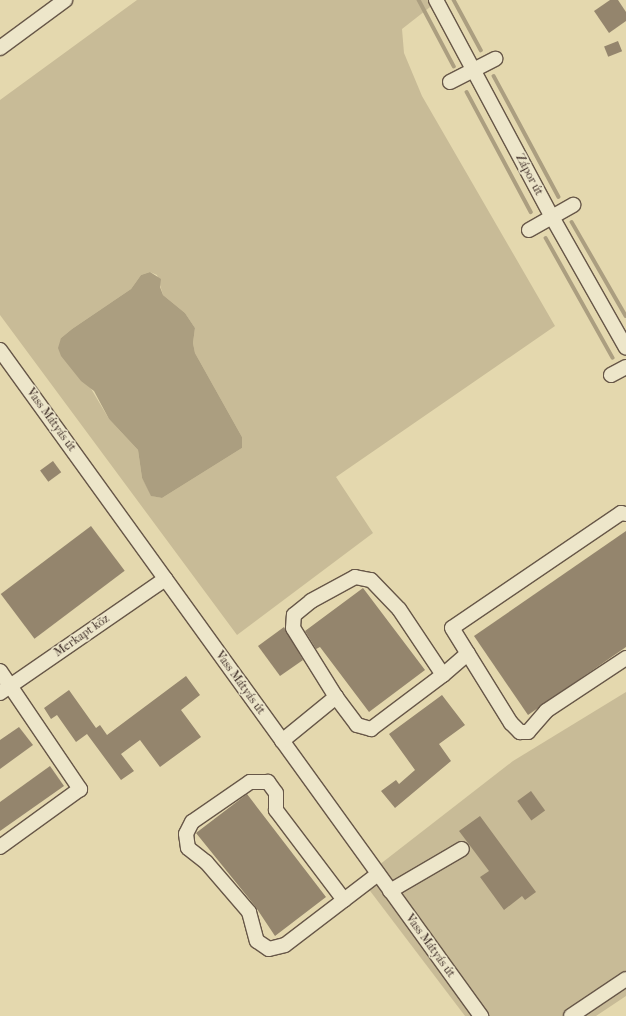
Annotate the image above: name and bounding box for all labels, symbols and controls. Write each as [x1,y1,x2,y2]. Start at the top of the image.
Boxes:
street label: Zápor út [512,152,546,198]
street label: Vass Mátyás út [23,386,79,454]
street label: Merkapt köz [52,612,112,660]
street label: Vass Mátyás út [212,649,268,717]
street label: Vass Mátyás út [402,912,458,980]

